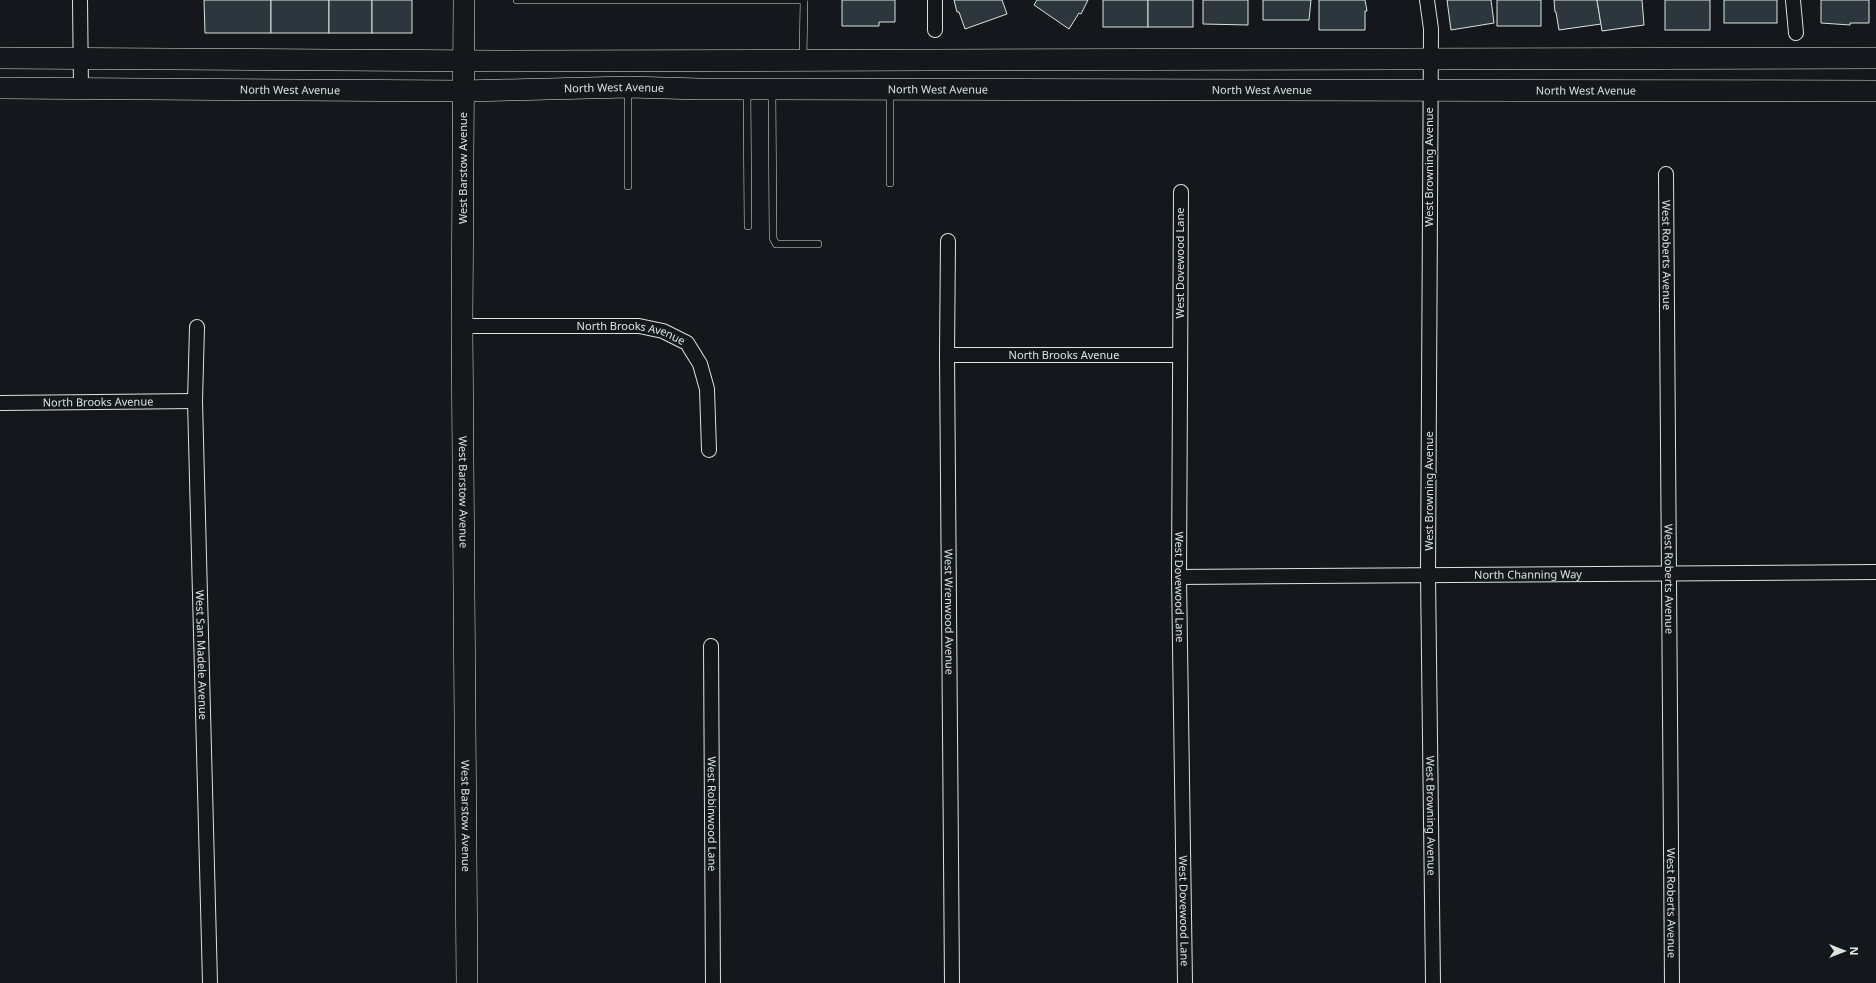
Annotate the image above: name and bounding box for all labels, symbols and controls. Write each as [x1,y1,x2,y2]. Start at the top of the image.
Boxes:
street label: North West Avenue [564,79,664,96]
street label: North West Avenue [888,81,988,96]
street label: North West Avenue [240,82,340,97]
street label: North West Avenue [1212,82,1312,97]
street label: North West Avenue [1536,82,1636,98]
street label: West Browning Avenue [1421,107,1436,227]
street label: West Barstow Avenue [455,112,470,224]
street label: West Roberts Avenue [1659,200,1675,310]
street label: West Dovewood Lane [1172,208,1187,318]
street label: North Brooks Avenue [577,318,688,348]
street label: North Brooks Avenue [1009,347,1119,362]
street label: North Brooks Avenue [43,393,153,410]
street label: West Browning Avenue [1421,431,1436,551]
street label: West Barstow Avenue [456,436,472,548]
street label: West Roberts Avenue [1662,524,1677,634]
street label: West Dovewood Lane [1172,531,1188,643]
street label: West Wrenwood Avenue [942,549,958,675]
street label: North Channing Way [1474,566,1582,582]
street label: West San Madele Avenue [193,590,211,720]
street label: West Browning Avenue [1423,756,1440,876]
street label: West Robinwood Lane [705,757,720,871]
street label: West Barstow Avenue [458,760,474,872]
street label: West Roberts Avenue [1664,848,1680,958]
street label: West Dovewood Lane [1176,855,1193,967]
north arrow [1824,931,1864,971]
text: N [1847,947,1862,955]

